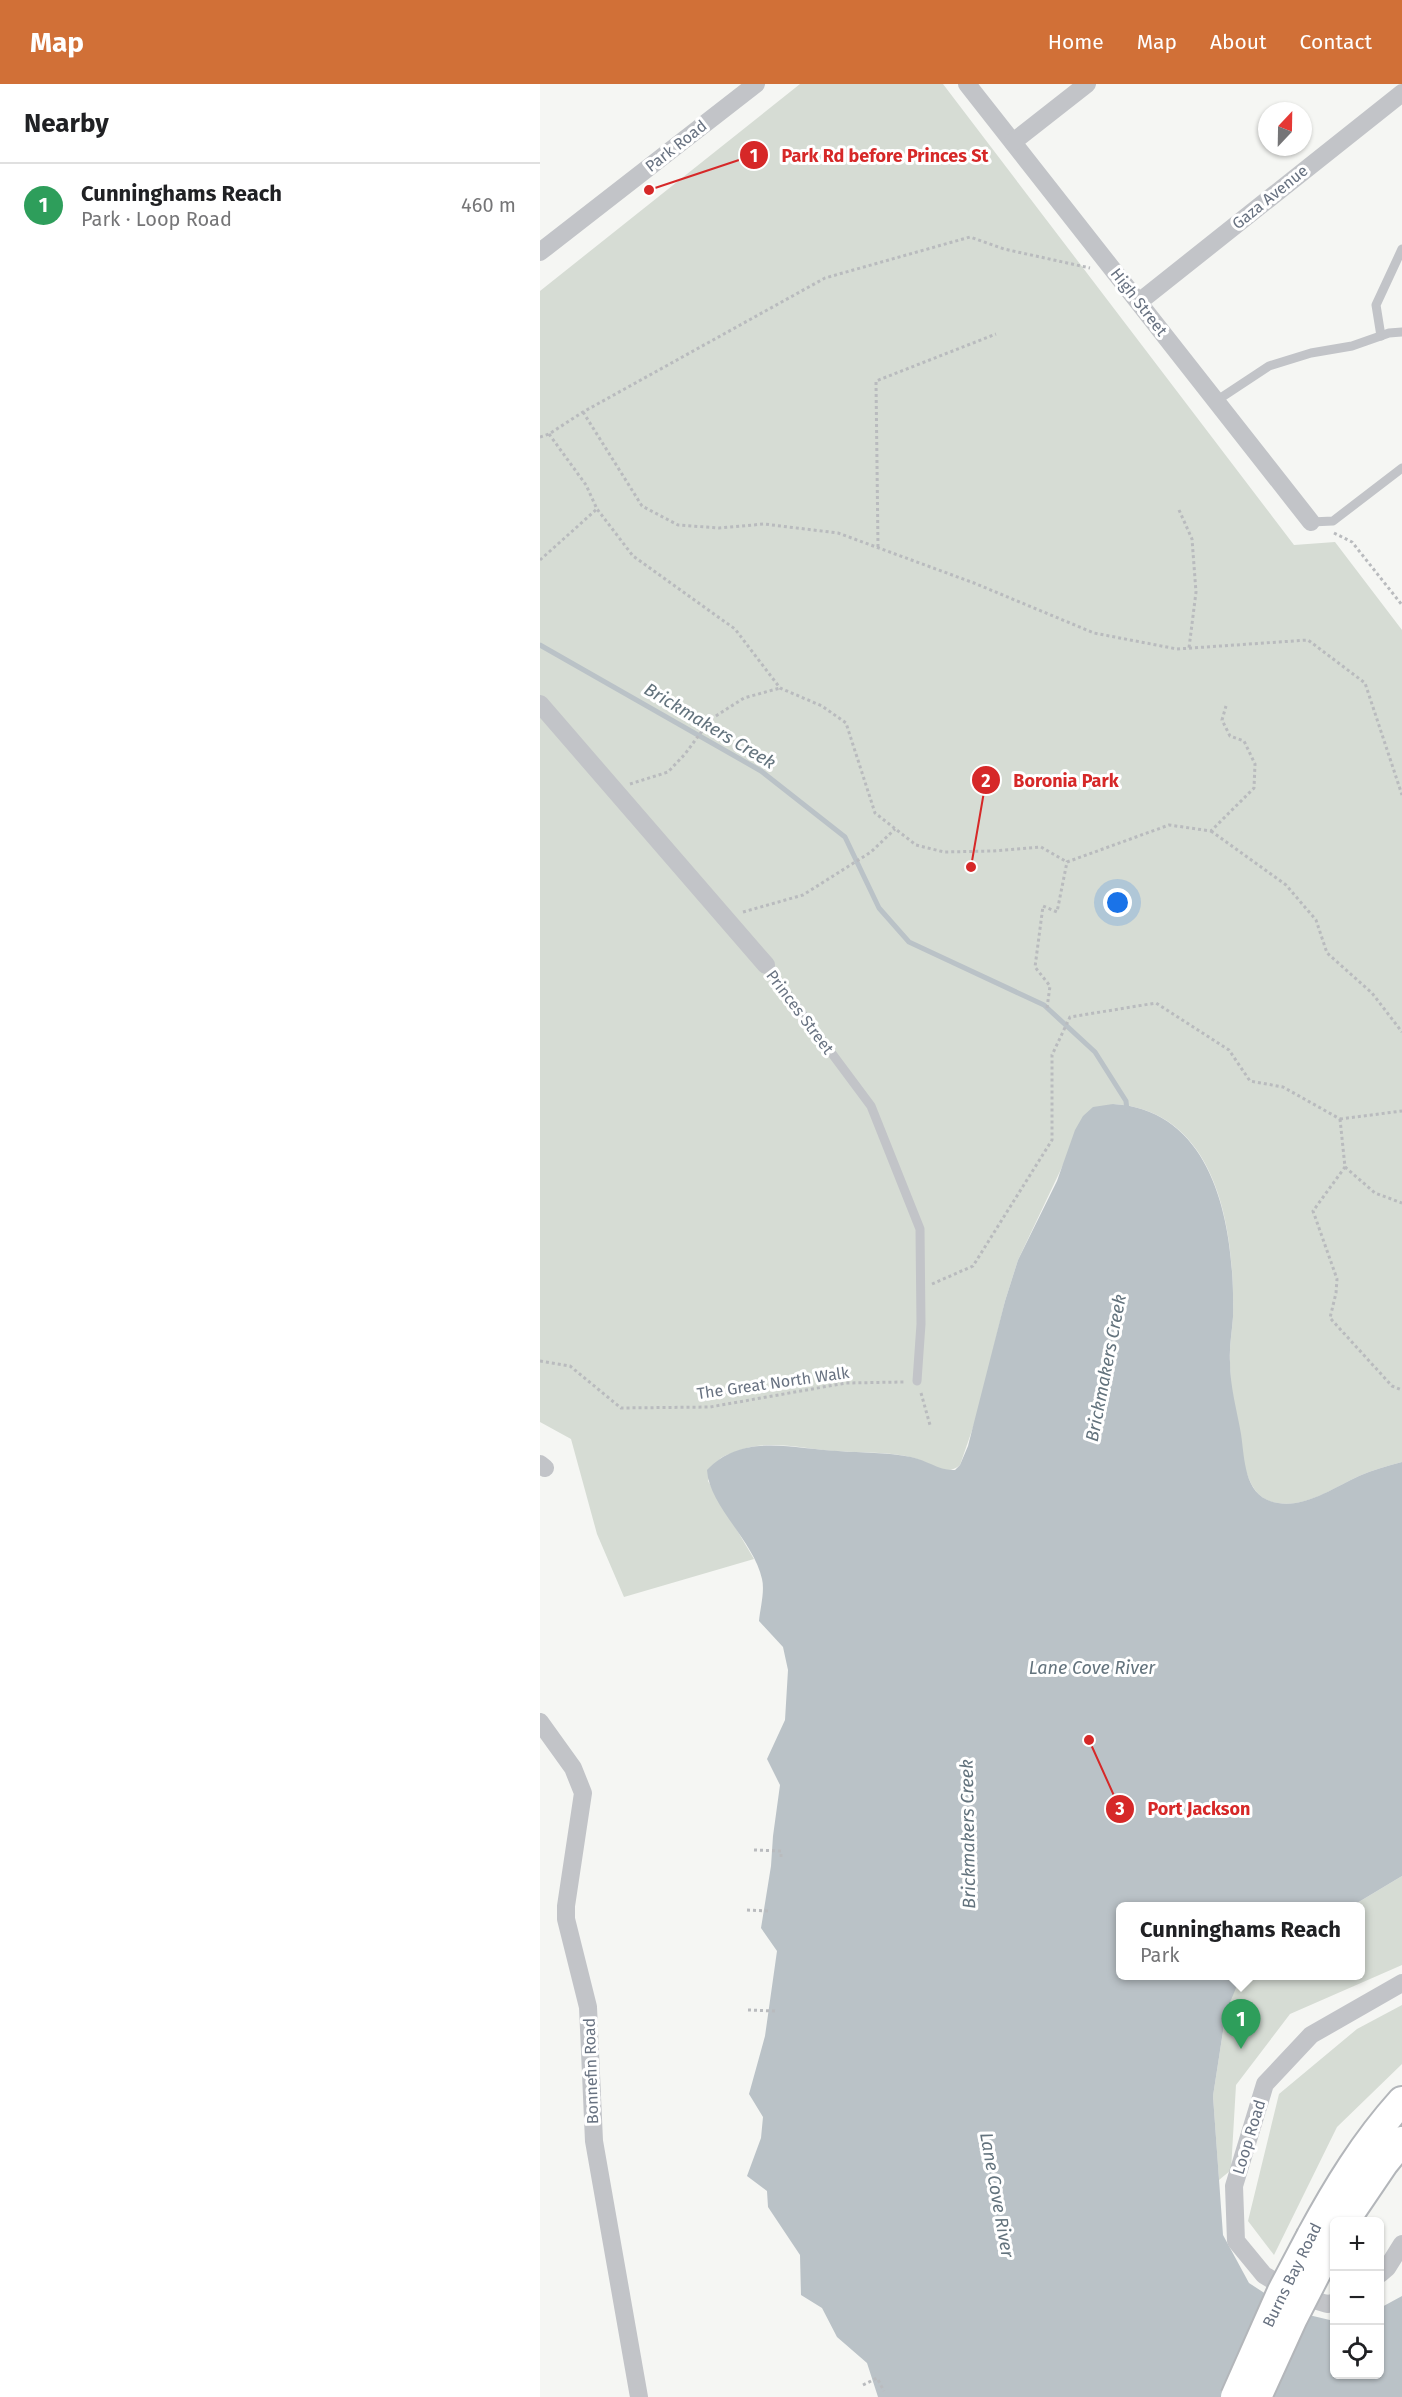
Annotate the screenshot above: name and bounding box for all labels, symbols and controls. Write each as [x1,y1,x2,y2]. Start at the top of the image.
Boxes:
text: Map [30,26,84,59]
text: Home [1048,29,1104,55]
text: Map [1137,29,1177,55]
text: About [1210,29,1267,55]
text: Contact [1300,29,1372,55]
north arrow [1258,102,1312,156]
text: Nearby [24,108,109,139]
street label: Park Road [642,116,710,176]
callout: Park Rd before Princes St [739,137,1000,173]
text: 1 [750,145,758,167]
text: Park Rd before Princes St [782,145,989,167]
street label: Gaza Avenue [1228,161,1312,233]
text: Cunninghams Reach [81,180,282,207]
text: 1 [39,193,48,217]
text: 460 m [461,193,516,217]
text: Park · Loop Road [81,207,232,231]
street label: High Street [1107,264,1171,340]
water label: Brickmakers Creek [640,678,780,774]
callout: Boronia Park [971,762,1131,798]
text: 2 [981,770,991,792]
text: Boronia Park [1013,770,1120,792]
your location [1103,888,1132,917]
street label: Princes Street [762,966,838,1058]
water label: Brickmakers Creek [1081,1292,1131,1444]
street label: The Great North Walk [696,1363,851,1403]
water label: Lane Cove River [1029,1657,1156,1679]
water label: Brickmakers Creek [956,1759,980,1909]
callout: Port Jackson [1105,1791,1262,1827]
text: 3 [1114,1798,1125,1820]
text: Port Jackson [1148,1798,1250,1820]
popup [1116,1902,1365,1980]
text: Cunninghams Reach [1140,1916,1341,1943]
text: Park [1140,1943,1179,1967]
pin: 1 [1222,2000,1260,2049]
street label: Bonnefin Road [580,2018,602,2124]
street label: Loop Road [1229,2097,1269,2177]
water label: Lane Cove River [975,2131,1019,2260]
map controls [1330,2217,1384,2379]
button: + [1330,2217,1384,2271]
street label: Burns Bay Road [1259,2220,1325,2330]
button: − [1330,2271,1384,2325]
button: locate [1330,2325,1384,2379]

